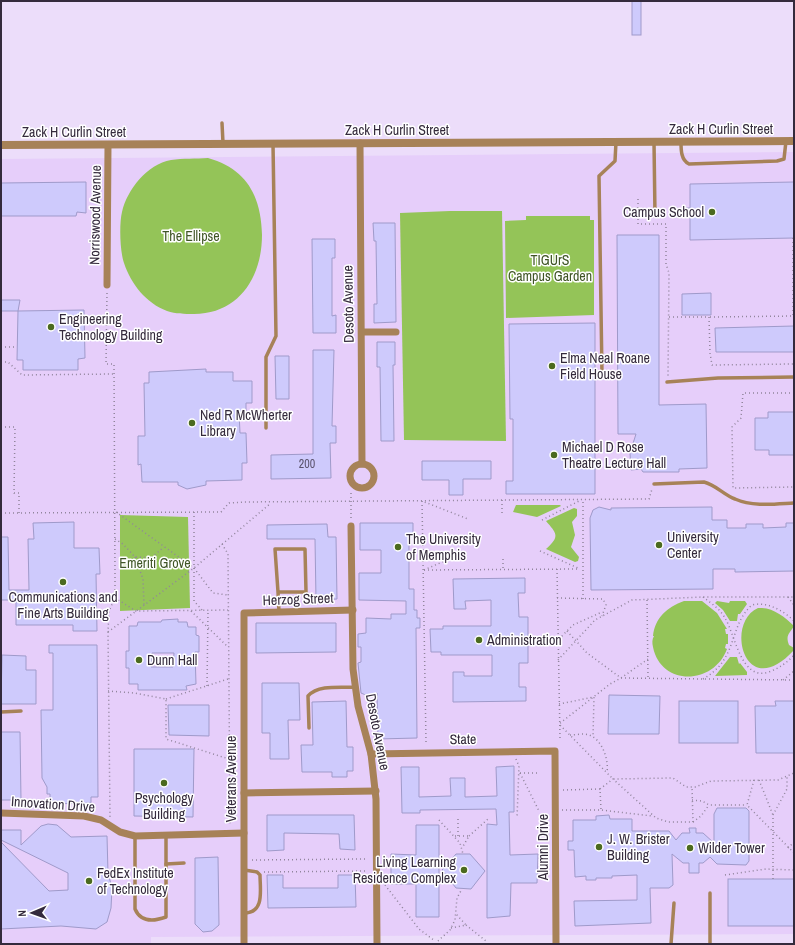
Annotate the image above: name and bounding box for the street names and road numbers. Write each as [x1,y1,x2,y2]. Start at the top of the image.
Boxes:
street label: Zack H Curlin Street [669,120,773,138]
street label: Zack H Curlin Street [345,121,449,139]
street label: Zack H Curlin Street [22,123,126,141]
street label: Norriswood Avenue [85,165,105,265]
street label: Desoto Avenue [338,265,358,343]
street label: Herzog Street [262,589,334,609]
street label: Desoto Avenue [362,692,394,772]
street label: State [449,730,477,748]
street label: Veterans Avenue [222,736,240,822]
street label: Innovation Drive [10,792,96,816]
street label: Alumni Drive [534,814,552,881]

